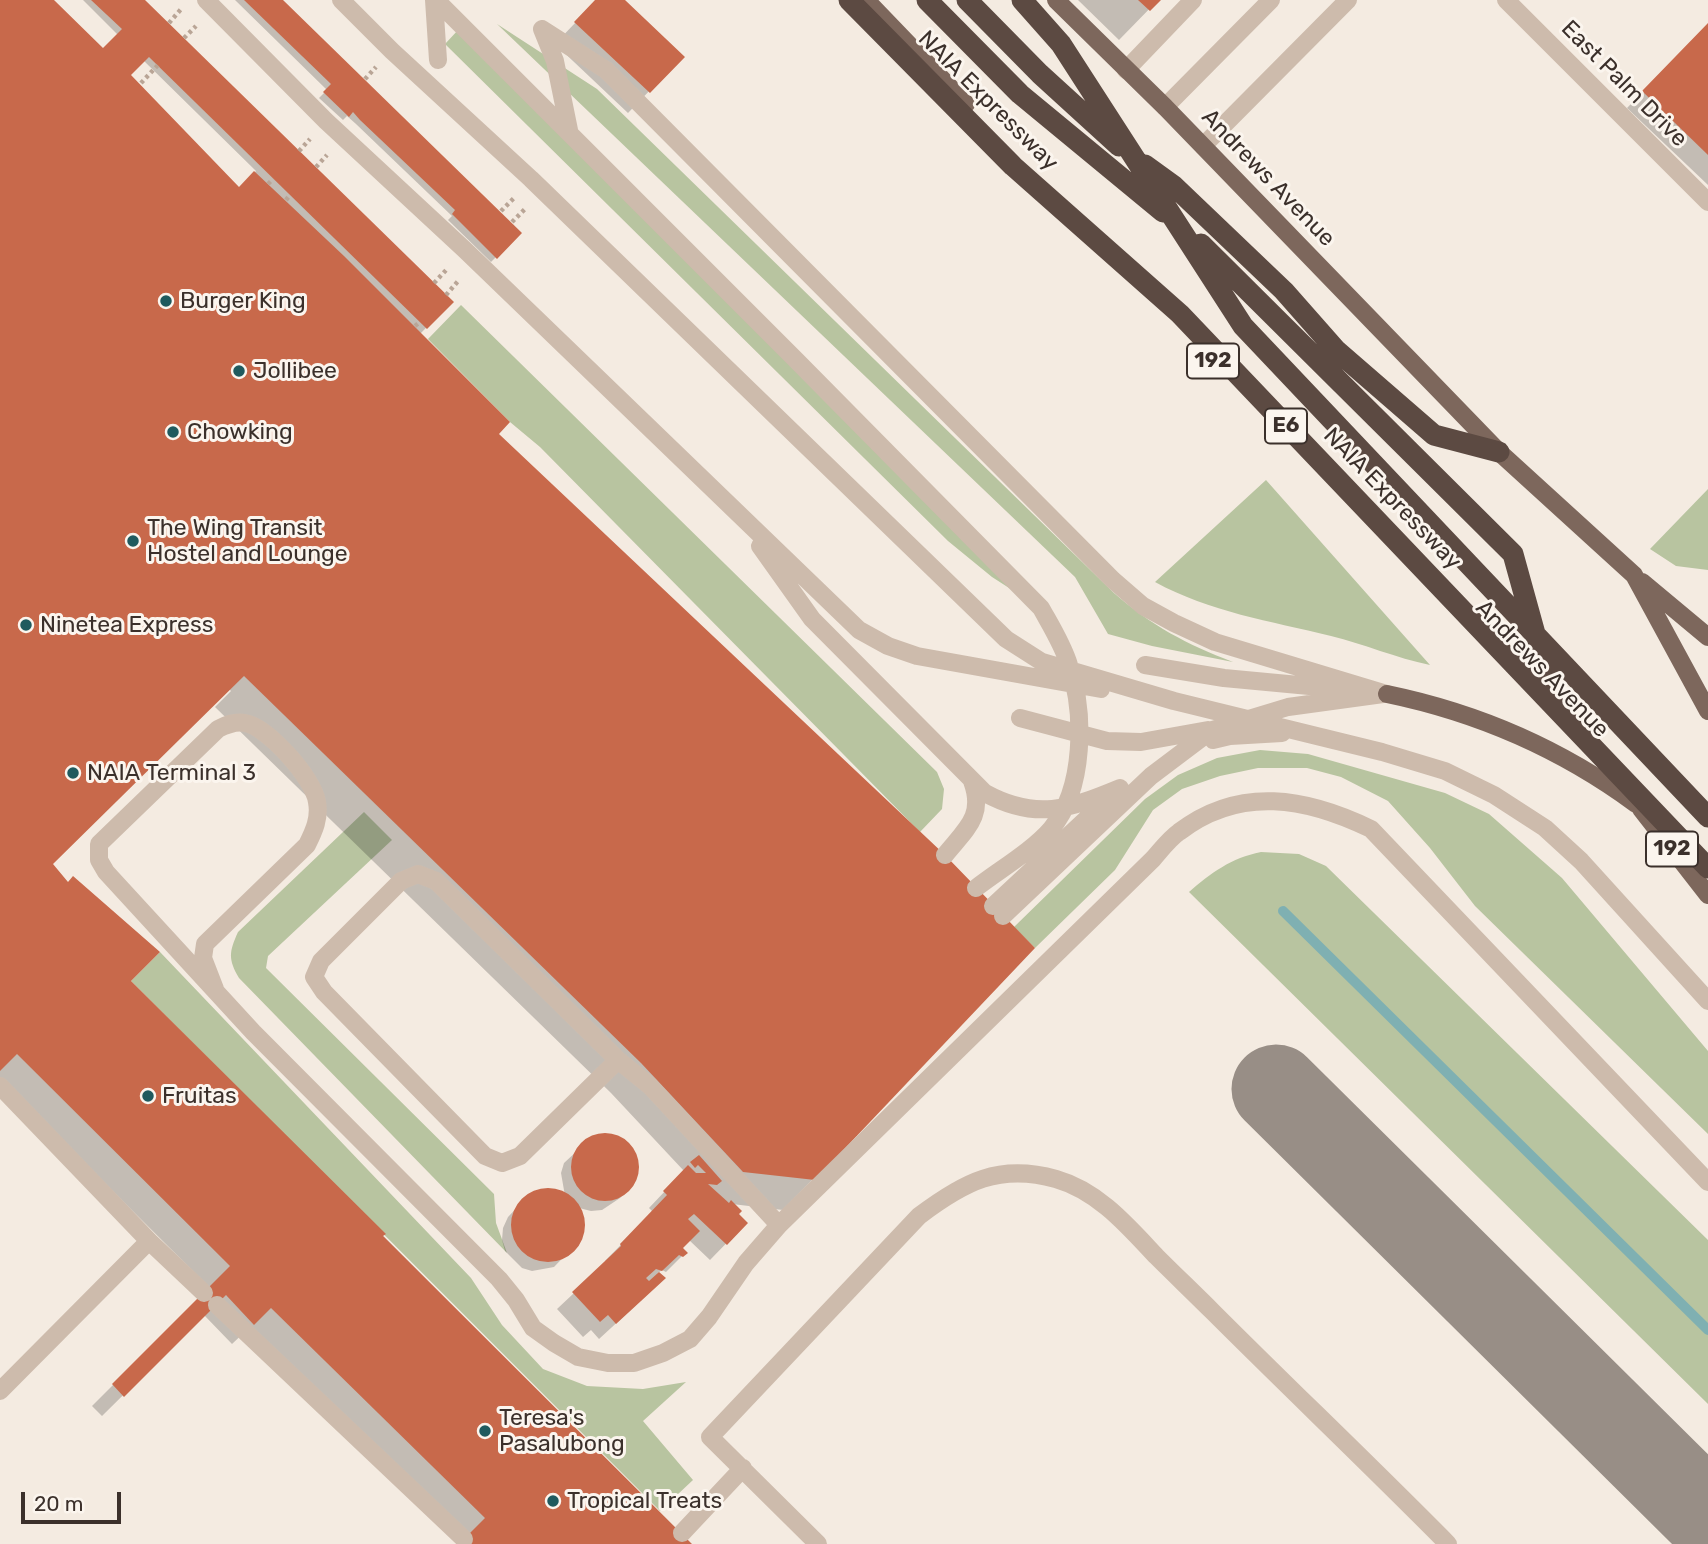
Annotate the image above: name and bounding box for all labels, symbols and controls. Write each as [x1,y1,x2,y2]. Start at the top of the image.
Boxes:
street label: East Palm Drive [1555,15,1693,153]
street label: NAIA Expressway [912,25,1064,177]
street label: Andrews Avenue [1195,104,1341,252]
place label: Burger King [180,287,306,315]
marker: Burger King [158,293,174,309]
road number: 192 [1187,344,1239,378]
place label: Jollibee [253,357,337,385]
marker: Jollibee [231,363,247,379]
road number: E6 [1265,408,1307,444]
place label: Chowking [187,418,293,446]
street label: NAIA Expressway [1317,422,1467,576]
marker: Chowking [165,424,181,440]
place label: The Wing Transit Hostel and Lounge [147,514,348,568]
marker: The Wing Transit Hostel and Lounge [125,533,141,549]
street label: Andrews Avenue [1469,595,1615,743]
place label: Ninetea Express [40,611,213,639]
marker: Ninetea Express [18,617,34,633]
place label: NAIA Terminal 3 [87,759,256,787]
marker: NAIA Terminal 3 [65,765,81,781]
road number: 192 [1646,832,1698,866]
place label: Fruitas [162,1082,237,1110]
marker: Fruitas [140,1088,156,1104]
place label: Teresa's Pasalubong [499,1404,625,1458]
marker: Teresa's Pasalubong [477,1423,493,1439]
scale bar [24,1478,124,1522]
place label: Tropical Treats [567,1487,722,1515]
text: 20 m [34,1491,83,1516]
marker: Tropical Treats [545,1493,561,1509]

